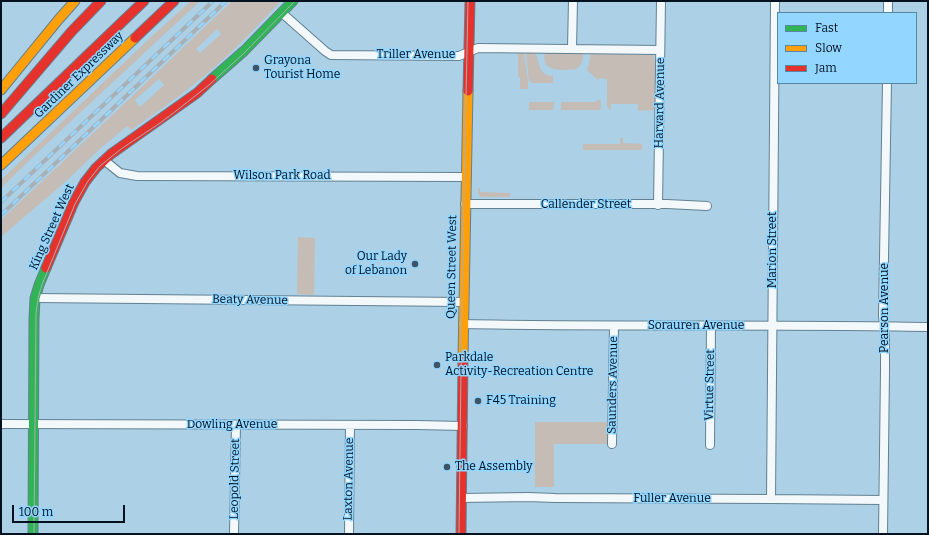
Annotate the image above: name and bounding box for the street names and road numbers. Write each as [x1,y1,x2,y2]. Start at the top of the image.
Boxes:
street label: Gardiner Expressway [31,29,127,121]
street label: Triller Avenue [377,48,455,62]
street label: Harvard Avenue [652,58,668,148]
street label: Wilson Park Road [233,169,331,183]
street label: King Street West [27,182,77,272]
street label: Callender Street [541,198,631,212]
street label: Marion Street [766,212,780,288]
street label: Queen Street West [444,215,460,319]
street label: Pearson Avenue [878,263,892,353]
street label: Beaty Avenue [212,292,288,308]
street label: Sorauren Avenue [648,319,744,333]
street label: Saunders Avenue [605,336,621,434]
street label: Virtue Street [702,349,718,421]
street label: Dowling Avenue [187,418,277,432]
street label: Leopold Street [227,438,243,520]
street label: Laxton Avenue [341,438,357,520]
street label: Fuller Avenue [633,492,711,506]

